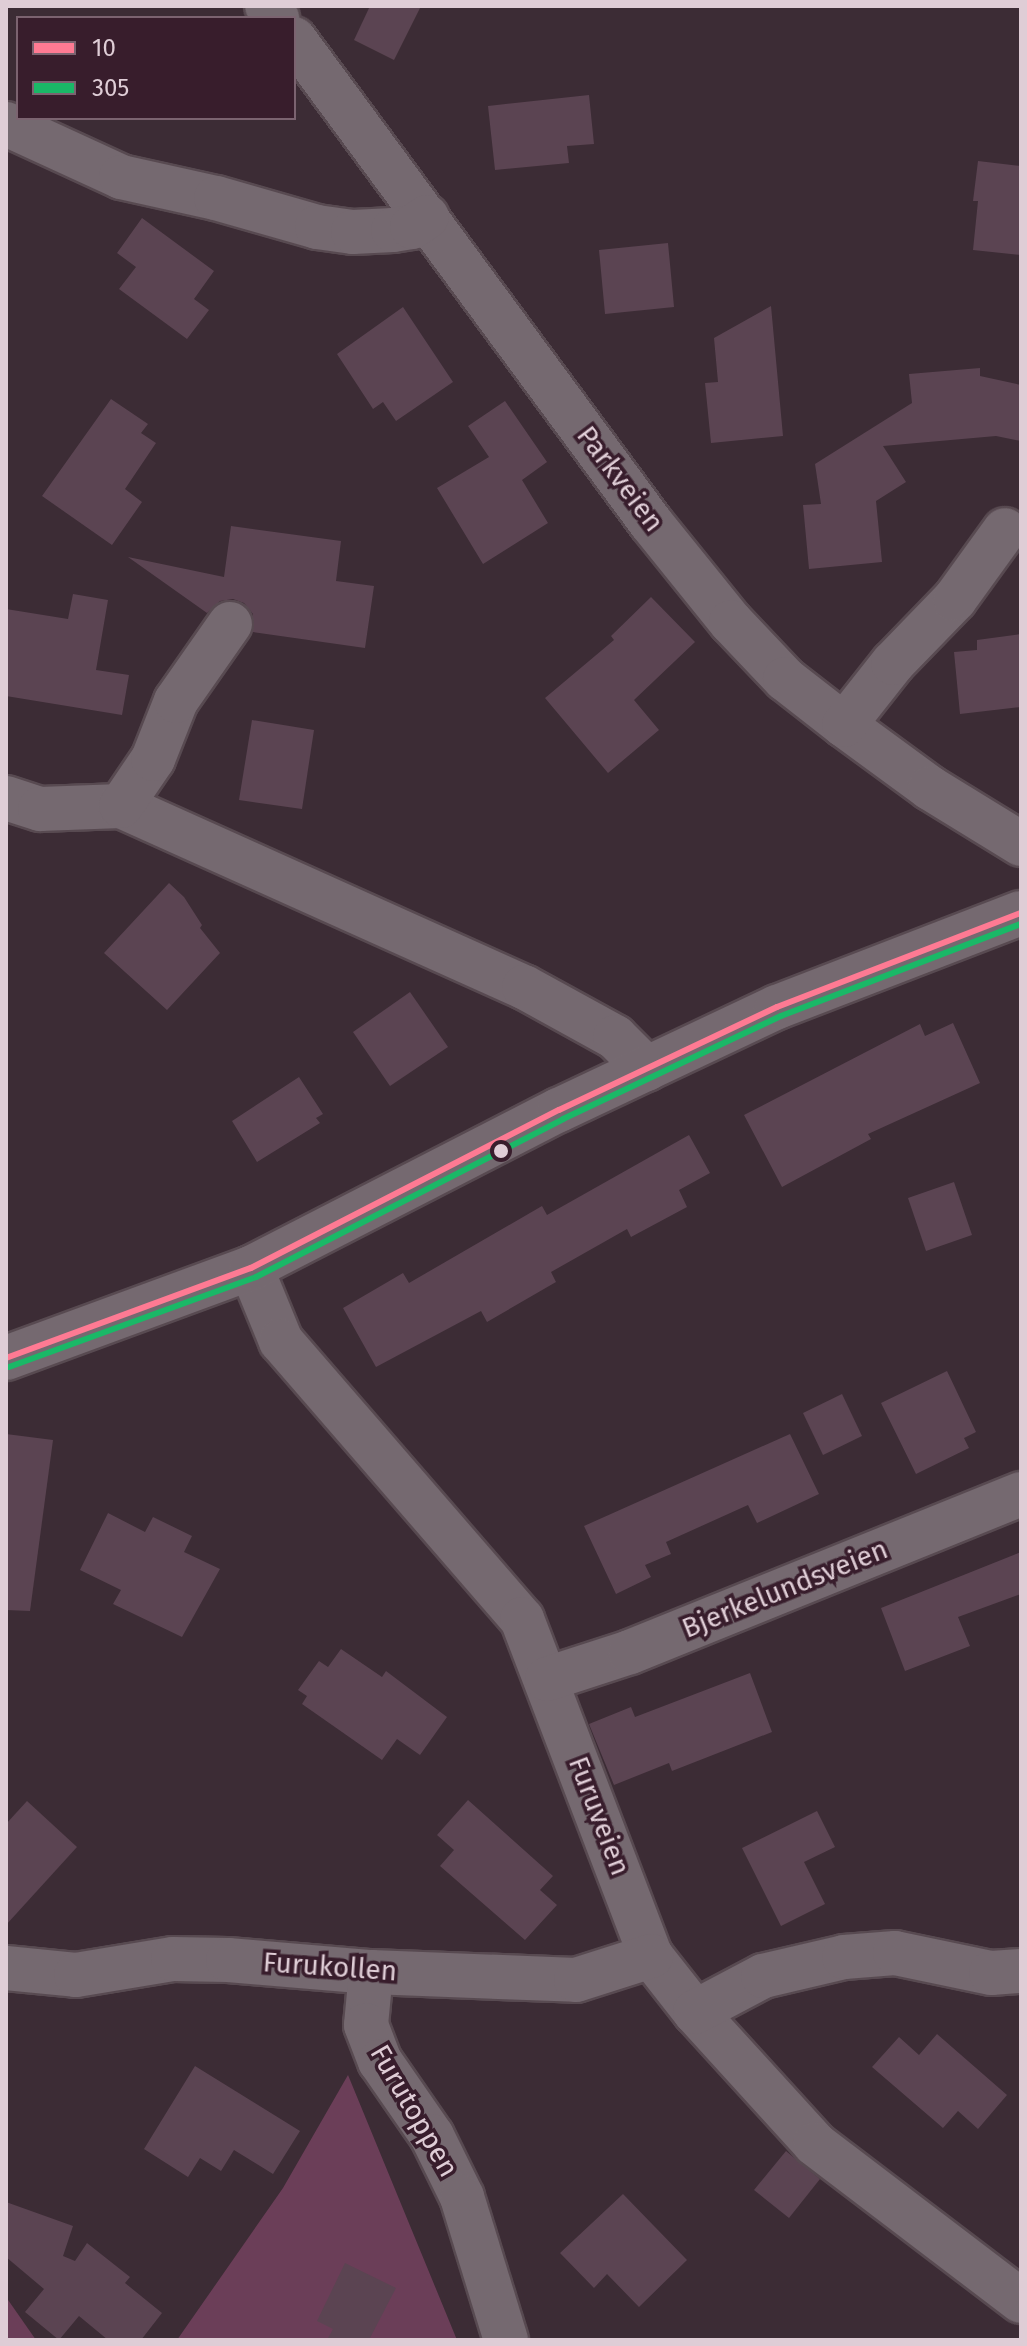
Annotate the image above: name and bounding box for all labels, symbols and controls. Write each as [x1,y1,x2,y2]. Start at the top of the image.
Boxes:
legend [16,16,296,120]
text: 10 [92,34,116,62]
text: 305 [92,74,129,102]
street label: Parkveien [569,420,671,538]
unlabelled marker [493,1143,509,1159]
street label: Bjerkelundsveien [677,1532,893,1646]
street label: Furuveien [561,1752,637,1880]
street label: Furukollen [262,1946,398,1988]
street label: Furutoppen [363,2039,465,2183]

